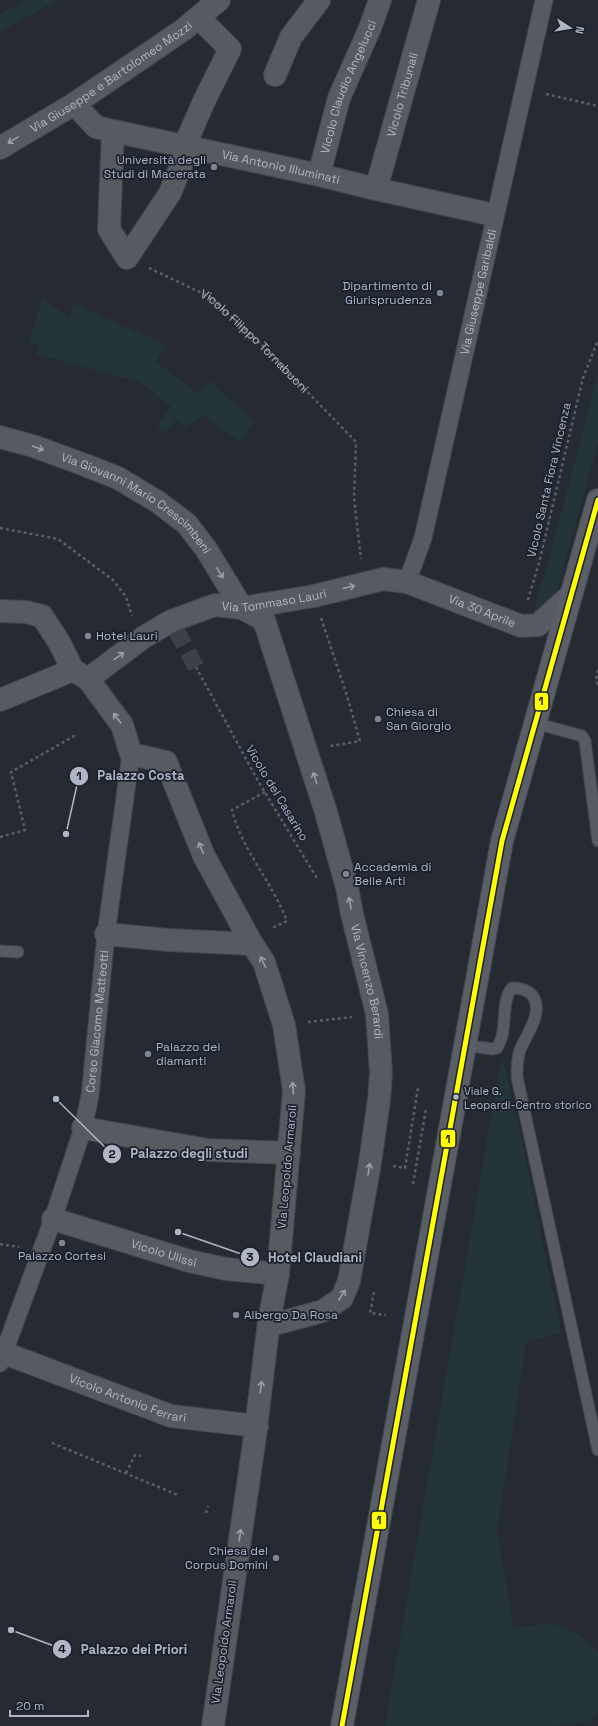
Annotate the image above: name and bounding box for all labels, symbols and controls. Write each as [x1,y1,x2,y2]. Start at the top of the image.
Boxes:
north arrow [550,8,590,48]
street label: Via Giuseppe e Bartolomeo Mozzi [27,17,196,136]
street label: Vicolo Claudio Angelucci [317,18,380,156]
text: N [572,25,587,35]
street label: Vicolo Tribunali [383,51,422,139]
one-way arrow [8,136,19,144]
street label: Via Antonio Illuminati [220,146,342,188]
place label: Università degli Studi di Macerata [104,152,206,182]
marker: Università degli Studi di Macerata [209,162,219,172]
street label: Via Giuseppe Garibaldi [456,228,500,356]
place label: Dipartimento di Giurisprudenza [342,278,432,308]
street label: Vicolo Filippo Tornabuoni [198,286,312,396]
marker: Dipartimento di Giurisprudenza [435,288,445,298]
street label: Vicolo Santa Fiora Vincenza [523,401,575,559]
one-way arrow [31,445,44,452]
street label: Via Giovanni Mario Crescimbeni [59,449,215,557]
one-way arrow [216,567,224,578]
one-way arrow [342,583,355,590]
street label: Via Tommaso Lauri [221,585,328,616]
street label: Via 30 Aprile [446,591,518,631]
place label: Hotel Lauri [96,628,158,644]
marker: Hotel Lauri [83,631,93,641]
one-way arrow [113,652,124,660]
line badge: 1 [534,692,549,711]
text: 1 [539,694,544,708]
place label: Chiesa di San Giorgio [386,704,451,734]
one-way arrow [113,713,121,724]
marker: Chiesa di San Giorgio [373,714,383,724]
street label: Vicolo del Casarino [242,742,312,844]
callout: Palazzo Costa [69,763,192,788]
text: Palazzo Costa [97,767,185,784]
text: 1 [76,768,82,784]
one-way arrow [311,772,318,785]
one-way arrow [197,843,204,855]
place label: Accademia di Belle Arti [354,859,431,889]
marker: Accademia di Belle Arti [341,869,351,879]
one-way arrow [345,897,353,910]
street label: Via Vincenzo Berardi [347,922,387,1039]
street label: Corso Giacomo Matteotti [82,949,112,1093]
one-way arrow [259,956,266,968]
place label: Palazzo dei diamanti [156,1039,220,1069]
marker: Palazzo dei diamanti [143,1049,153,1059]
one-way arrow [289,1082,296,1095]
place label: Viale G. Leopardi-Centro storico [464,1084,592,1112]
marker: Viale G. Leopardi-Centro storico [451,1092,461,1102]
street label: Via Leopoldo Armaroli [274,1104,300,1230]
line badge: 1 [440,1129,456,1148]
text: 1 [446,1132,451,1146]
callout: Palazzo degli studi [102,1141,255,1166]
text: Palazzo degli studi [130,1145,248,1162]
text: 2 [108,1146,116,1162]
one-way arrow [365,1163,373,1176]
street label: Vicolo Ulissi [129,1236,198,1270]
marker: Palazzo Cortesi [57,1238,67,1248]
callout: Hotel Claudiani [240,1245,370,1270]
place label: Palazzo Cortesi [18,1248,106,1264]
text: 3 [246,1249,254,1265]
text: Hotel Claudiani [268,1249,362,1266]
one-way arrow [338,1289,346,1301]
place label: Albergo Da Rosa [244,1307,338,1323]
marker: Albergo Da Rosa [231,1310,241,1320]
street label: Vicolo Antonio Ferrari [67,1370,187,1426]
one-way arrow [257,1381,265,1394]
line badge: 1 [371,1511,387,1530]
text: 1 [377,1513,382,1527]
one-way arrow [236,1529,244,1542]
place label: Chiesa del Corpus Domini [185,1543,268,1573]
marker: Chiesa del Corpus Domini [271,1553,281,1563]
street label: Via Leopoldo Armaroli [207,1579,241,1705]
callout: Palazzo dei Priori [52,1637,195,1662]
text: 4 [58,1641,66,1657]
text: Palazzo dei Priori [81,1641,187,1658]
scale bar [10,1692,88,1718]
text: 20 m [16,1698,44,1714]

